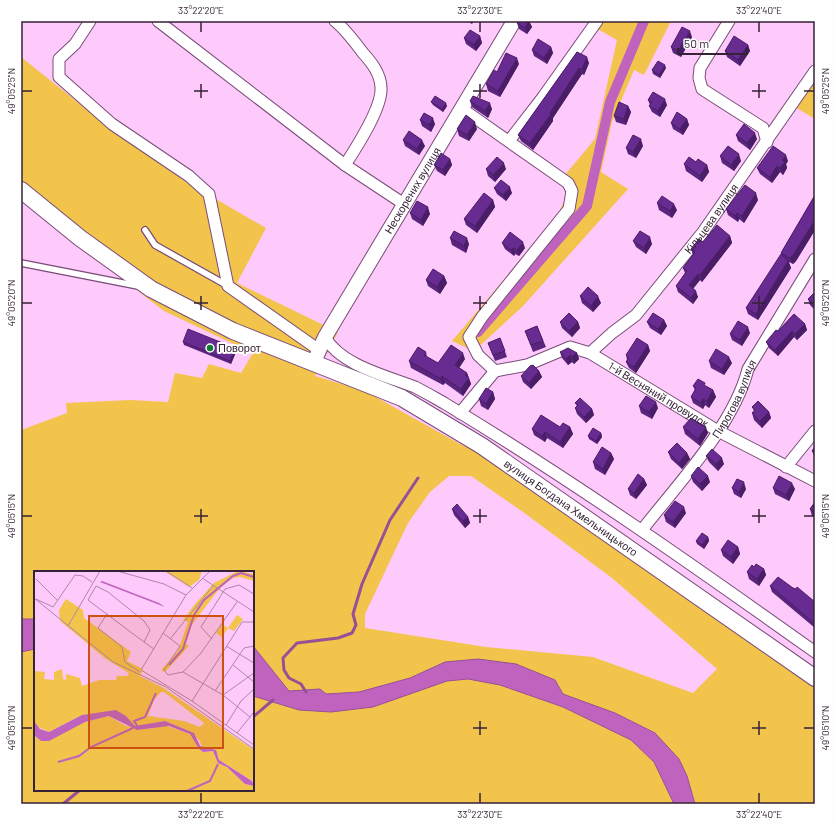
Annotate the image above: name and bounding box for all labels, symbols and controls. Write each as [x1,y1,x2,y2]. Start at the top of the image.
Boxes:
text: 33°22'20"E [178,4,224,16]
text: 33°22'30"E [457,4,503,16]
text: 33°22'40"E [736,4,782,16]
scale bar [678,30,747,56]
text: 50 m [684,36,709,50]
text: 49°05'25"N [5,68,17,114]
text: 49°05'25"N [819,68,831,114]
street label: Нескорених вулиця [381,145,443,236]
street label: Кільцева вулиця [681,181,741,256]
text: 49°05'20"N [5,279,17,327]
text: 49°05'20"N [819,279,831,327]
place label: Поворот [218,341,261,354]
marker: Поворот [205,343,215,353]
street label: Пирогова вулиця [709,357,758,440]
street label: 1-й Весняний провулок [606,359,711,430]
street label: вулиця Богдана Хмельницького [502,456,640,559]
text: 49°05'15"N [5,494,17,538]
text: 49°05'15"N [819,494,831,538]
inset map [34,571,254,791]
text: 49°05'10"N [5,705,17,751]
text: 49°05'10"N [819,705,831,751]
text: 33°22'20"E [178,808,224,820]
text: 33°22'30"E [457,808,503,820]
text: 33°22'40"E [736,808,782,820]

